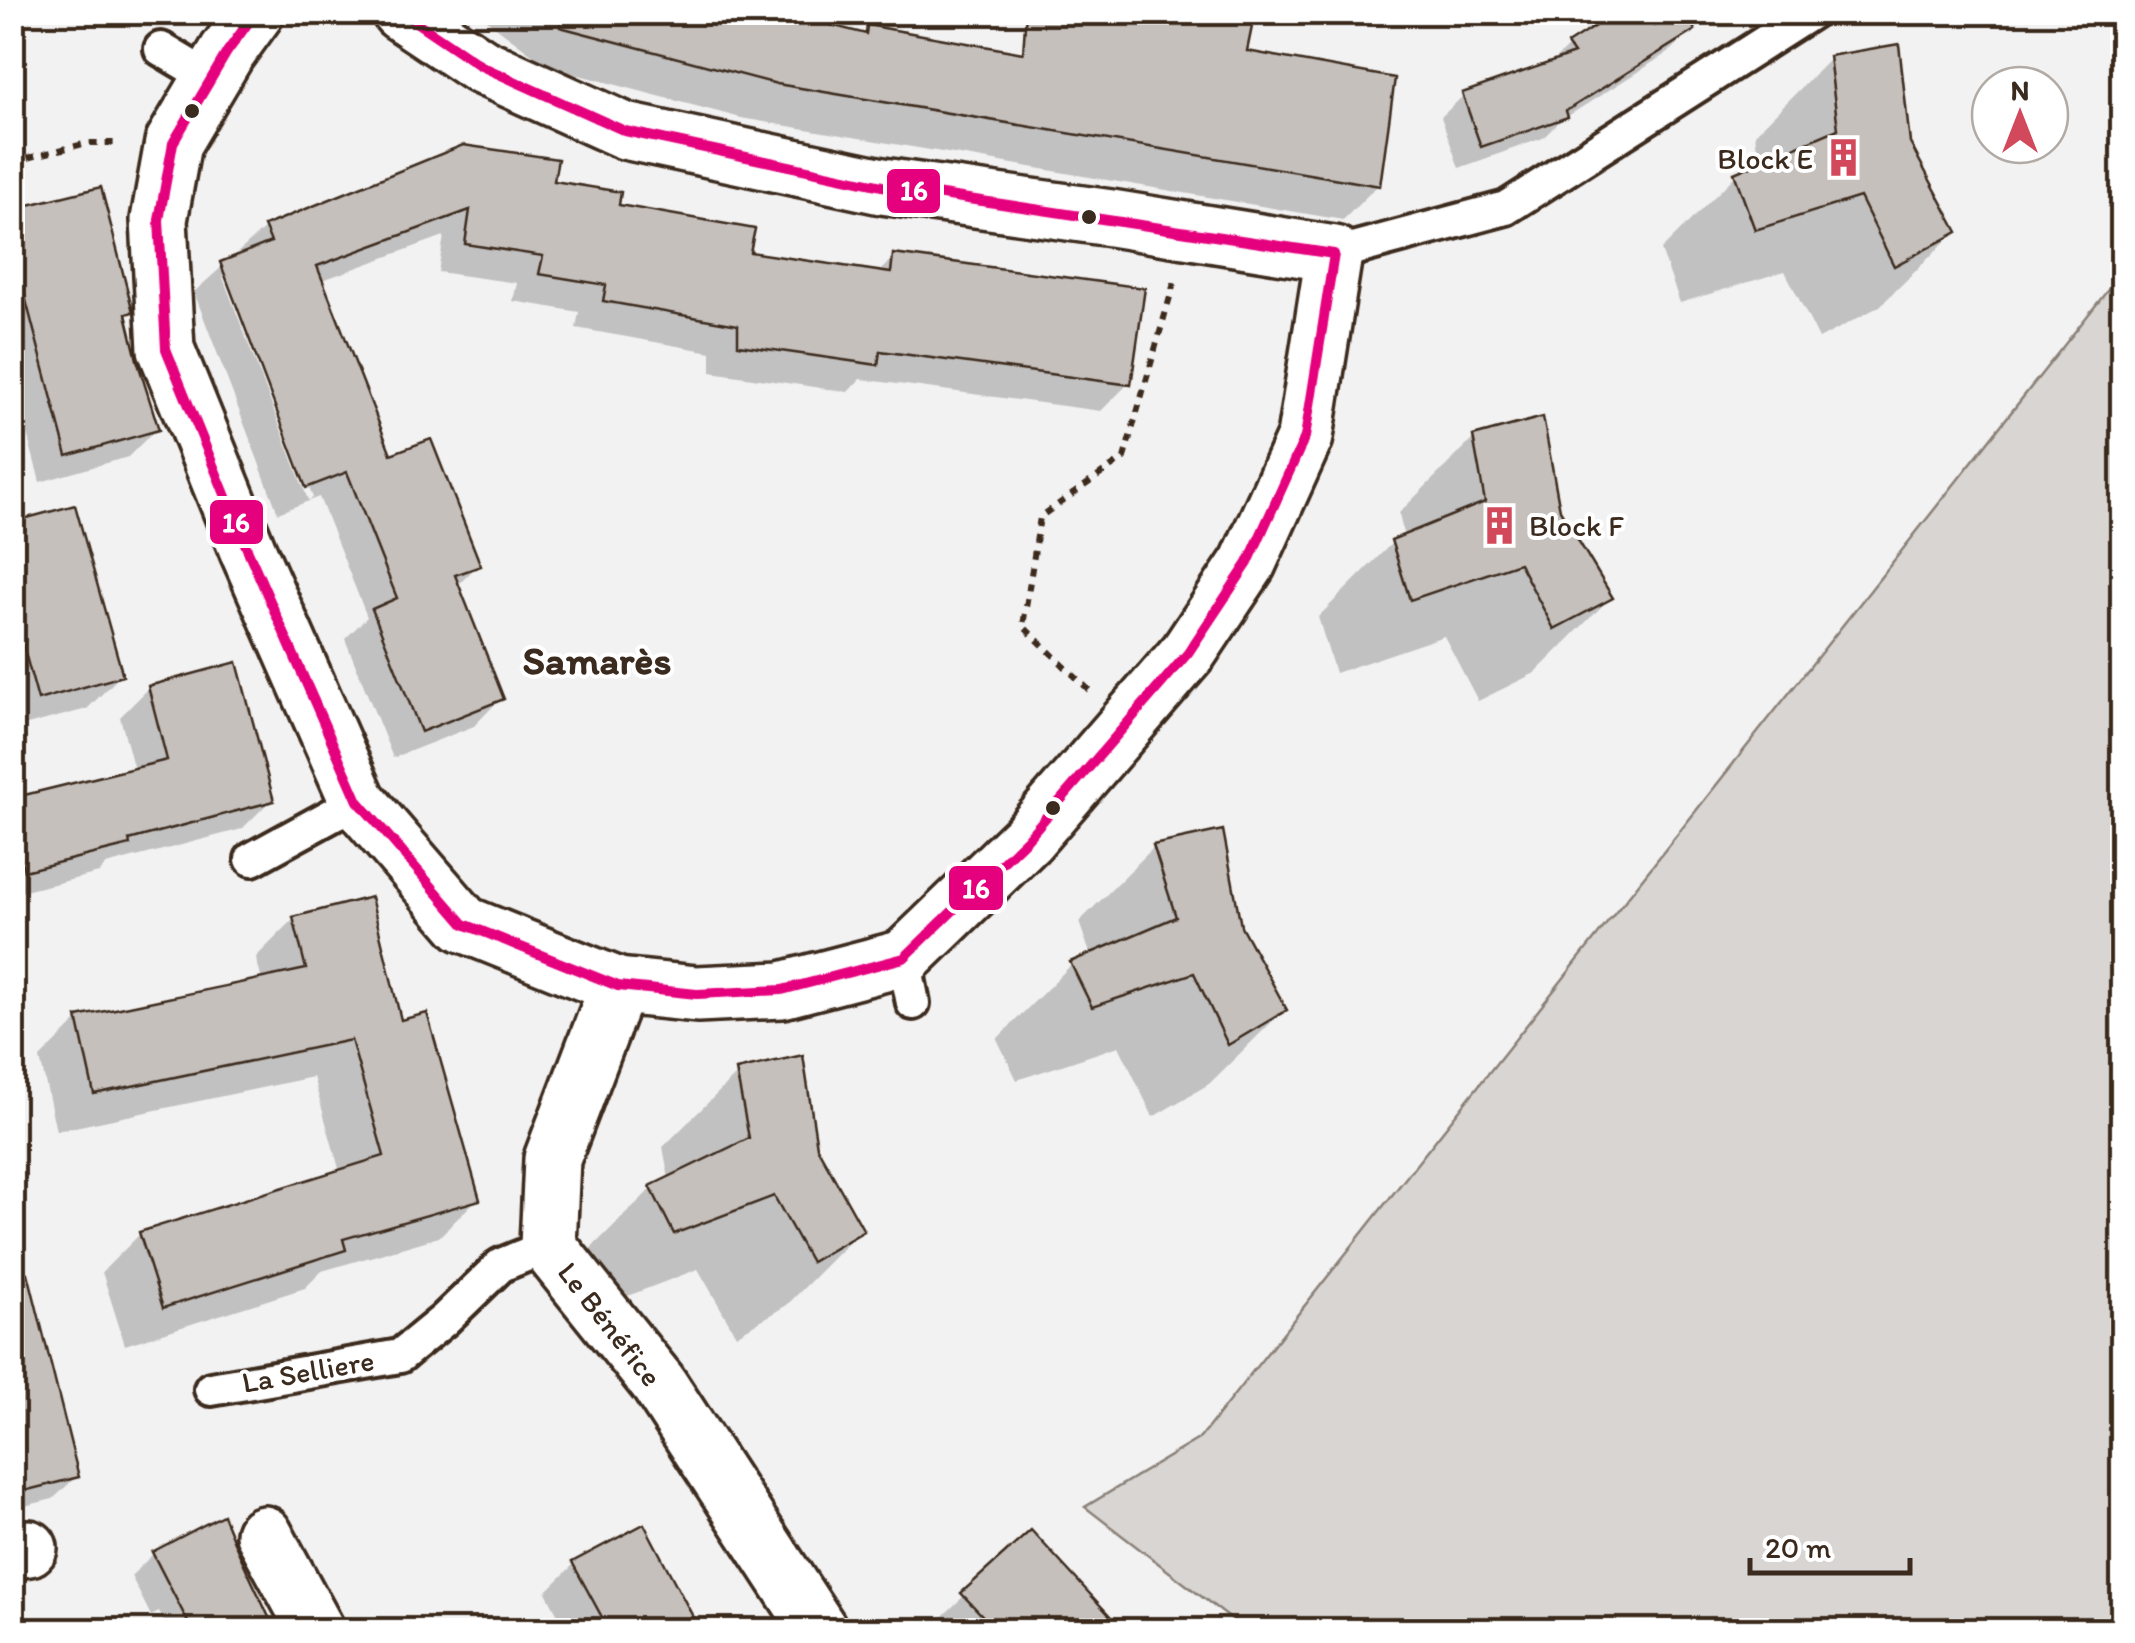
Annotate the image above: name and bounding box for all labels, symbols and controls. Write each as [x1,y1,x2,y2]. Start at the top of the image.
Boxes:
north arrow [1970,65,2070,165]
text: N [2011,73,2029,107]
unlabelled marker [182,101,202,121]
building icon: Block E [1822,137,1864,179]
place label: Block E [1717,140,1813,177]
line badge: 16 [885,167,942,215]
text: 16 [900,173,928,207]
unlabelled marker [1079,207,1099,227]
line badge: 16 [208,498,265,546]
building icon: Block F [1478,504,1520,546]
text: 16 [222,505,250,539]
place label: Block F [1529,507,1624,544]
district label: Samarès [523,636,671,684]
unlabelled marker [1043,798,1063,818]
line badge: 16 [947,864,1005,912]
text: 16 [962,871,990,905]
street label: Le Bénéfice [550,1254,670,1394]
street label: La Selliere [239,1341,377,1401]
scale bar [1750,1513,1910,1575]
text: 20 m [1765,1529,1831,1566]

